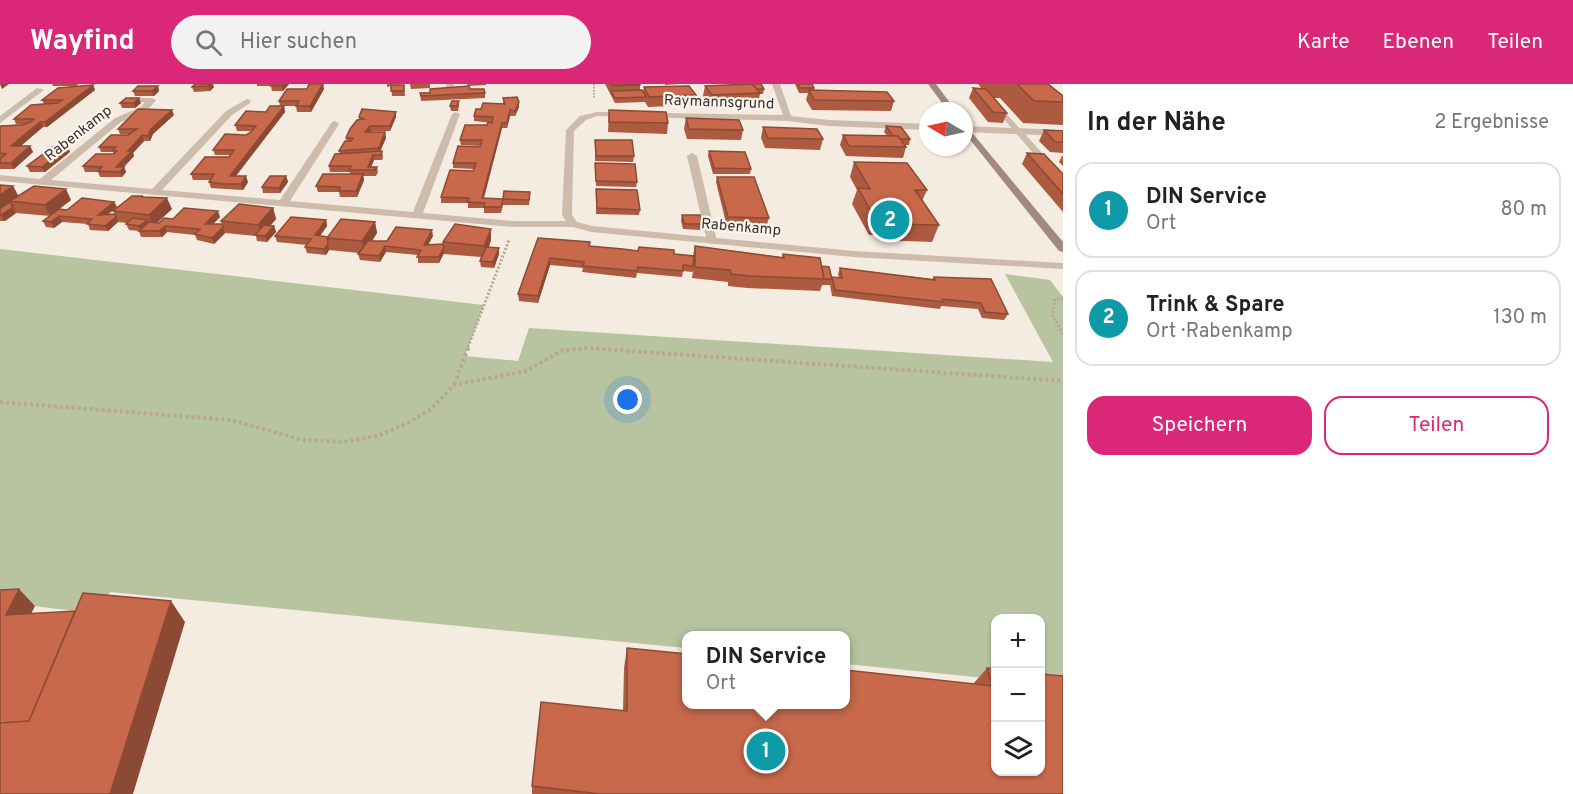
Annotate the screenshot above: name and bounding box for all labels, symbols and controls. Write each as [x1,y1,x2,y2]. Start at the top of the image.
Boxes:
search box [171,15,591,69]
text: Wayfind [30,24,135,60]
icon: search [192,26,225,59]
text: Hier suchen [240,29,357,56]
text: Karte [1297,29,1349,56]
text: Ebenen [1382,29,1454,56]
text: Teilen [1487,29,1543,56]
street label: Raymannsgrund [663,92,775,114]
street label: Rabenkamp [42,102,116,166]
north arrow [919,102,973,156]
text: In der Nähe [1087,107,1226,140]
text: 2 Ergebnisse [1434,110,1549,136]
text: DIN Service [1146,184,1267,211]
text: 1 [1105,197,1113,223]
text: 80 m [1501,197,1547,223]
pin: 2 [870,198,910,242]
text: Ort [1146,211,1176,237]
street label: Rabenkamp [700,215,782,241]
text: Trink & Spare [1146,292,1285,319]
text: 2 [1102,305,1115,331]
text: 130 m [1493,305,1547,331]
text: Ort · Rabenkamp [1146,319,1293,345]
your location [613,385,642,414]
button: Speichern [1087,396,1312,455]
button: Teilen [1324,396,1549,455]
map controls [991,614,1045,776]
button: + [991,614,1045,668]
popup [682,631,850,709]
text: DIN Service [706,644,826,671]
button: − [991,668,1045,722]
text: Ort [706,671,736,697]
button: layers [991,722,1045,776]
pin: 1 [746,728,786,774]

